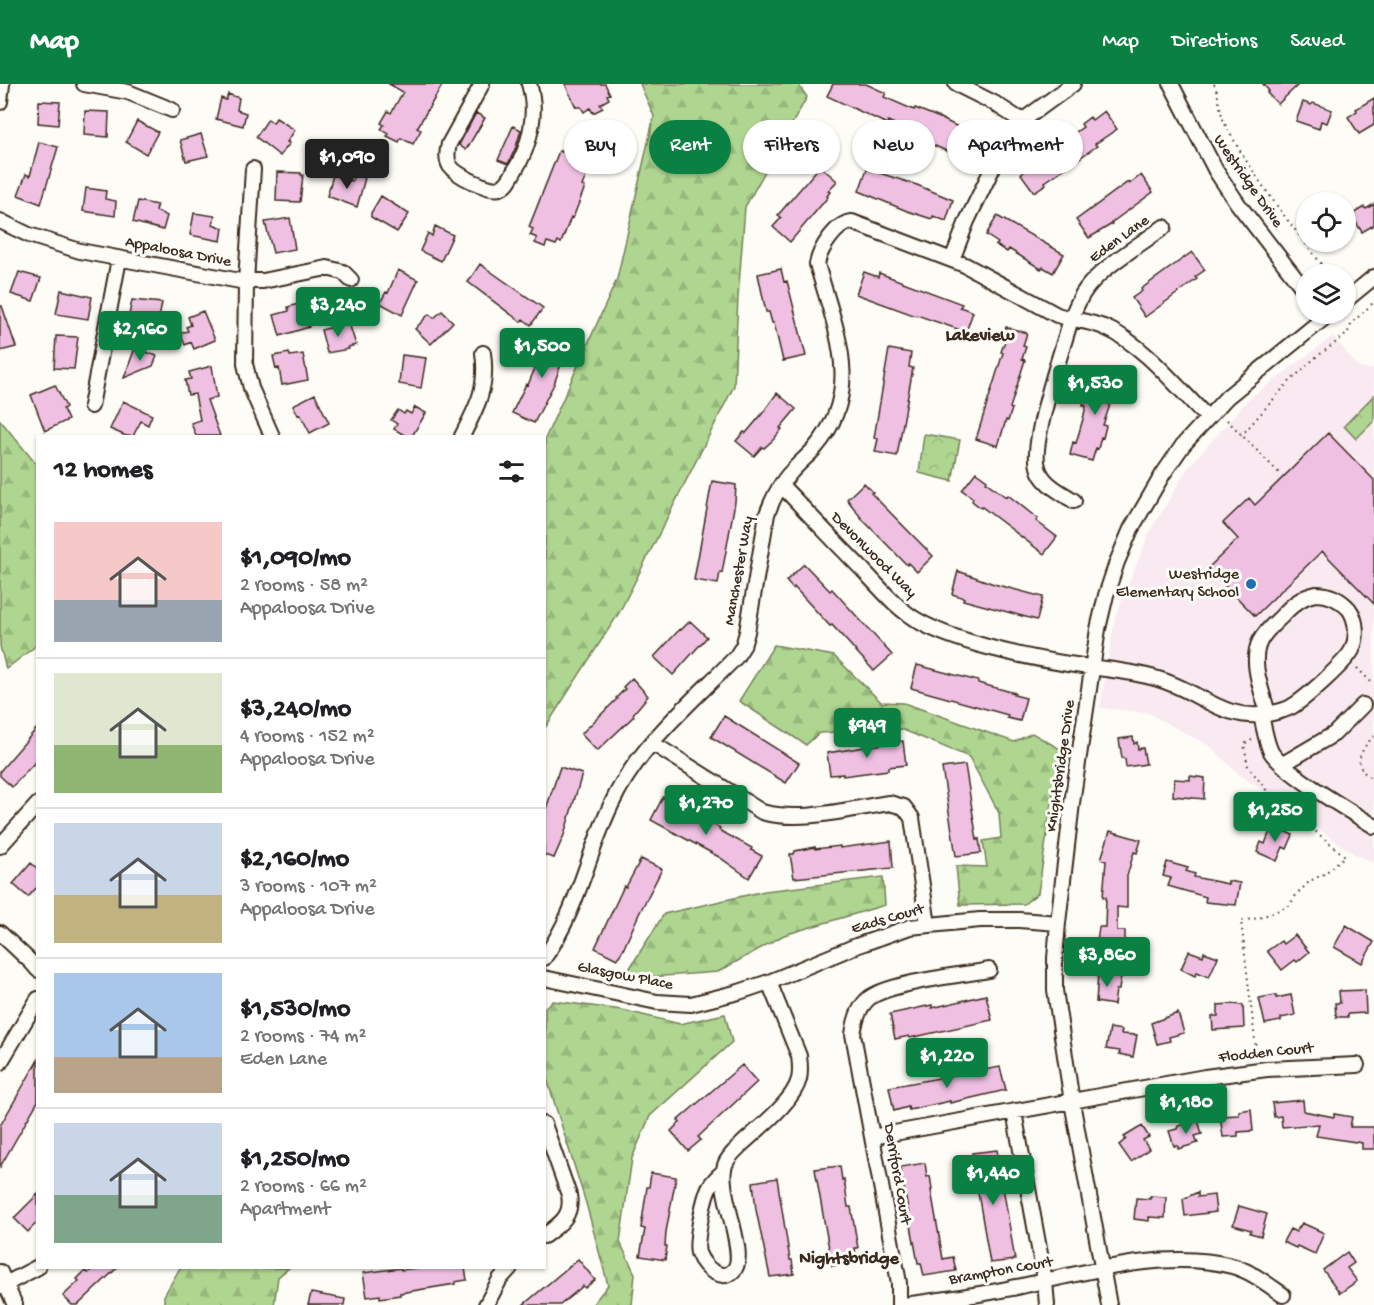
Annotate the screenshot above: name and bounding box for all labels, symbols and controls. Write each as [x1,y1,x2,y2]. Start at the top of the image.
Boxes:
text: Map [30,26,79,59]
text: Map [1102,30,1139,55]
text: Directions [1172,30,1257,55]
text: Saved [1290,30,1344,55]
chip: Buy [564,120,637,174]
chip: Rent [649,120,731,174]
chip: Filters [743,120,840,174]
chip: New [852,120,935,174]
chip: Apartment [947,120,1083,174]
street label: Westridge Drive [1208,132,1286,233]
pin: $1,090 [298,139,396,190]
text: $1,090 [319,147,375,170]
map controls [1296,192,1356,324]
button: locate [1296,192,1356,252]
street label: Eden Lane [1086,211,1154,268]
street label: Appaloosa Drive [123,233,233,273]
button: layers [1296,264,1356,324]
pin: $3,240 [289,287,387,338]
text: $3,240 [310,295,366,318]
pin: $2,160 [91,311,189,362]
text: $2,160 [113,319,167,342]
district label: Lakeview [946,326,1016,347]
pin: $1,500 [493,328,591,379]
text: $1,500 [514,336,570,359]
pin: $1,530 [1046,365,1144,416]
text: $1,530 [1067,373,1123,396]
icon: filters [495,455,528,488]
text: 12 homes [54,456,152,487]
street label: Devonwood Way [825,508,920,603]
street label: Manchester Way [721,515,759,627]
text: $1,090/mo [240,544,351,575]
icon: home [102,546,174,618]
place label: Westridge Elementary School [1116,566,1240,603]
text: 2 rooms · 58 m² [240,575,368,598]
marker: Westridge Elementary School [1244,577,1258,591]
text: Appaloosa Drive [240,598,375,621]
text: $3,240/mo [240,695,351,726]
icon: home [102,697,174,769]
street label: Knightsbridge Drive [1043,698,1081,833]
pin: $949 [831,708,903,759]
text: $949 [848,716,886,739]
text: 4 rooms · 152 m² [240,726,375,749]
text: Appaloosa Drive [240,749,375,772]
pin: $1,270 [657,785,755,836]
pin: $1,250 [1226,792,1324,843]
text: $1,270 [679,793,733,816]
text: $1,250 [1247,800,1303,823]
text: $2,160/mo [240,845,349,876]
icon: home [102,847,174,919]
text: 3 rooms · 107 m² [240,876,377,899]
text: Appaloosa Drive [240,899,375,922]
street label: Eads Court [850,900,928,939]
pin: $3,860 [1058,937,1156,988]
text: $3,860 [1078,945,1136,968]
street label: Glasgow Place [576,958,675,996]
text: $1,530/mo [240,995,350,1026]
icon: home [102,997,174,1069]
text: 2 rooms · 74 m² [240,1026,366,1049]
pin: $1,220 [898,1038,996,1089]
street label: Flodden Court [1217,1039,1316,1069]
text: $1,220 [920,1046,974,1069]
text: Eden Lane [240,1049,327,1072]
pin: $1,180 [1137,1084,1235,1135]
text: $1,180 [1159,1092,1213,1115]
street label: Derriford Court [878,1121,914,1227]
text: $1,250/mo [240,1145,350,1176]
icon: home [102,1147,174,1219]
pin: $1,440 [944,1155,1042,1206]
text: $1,440 [966,1163,1020,1186]
text: 2 rooms · 66 m² [240,1176,367,1199]
text: Apartment [240,1199,330,1222]
district label: Nightsbridge [799,1249,899,1270]
street label: Brampton Court [947,1253,1056,1291]

